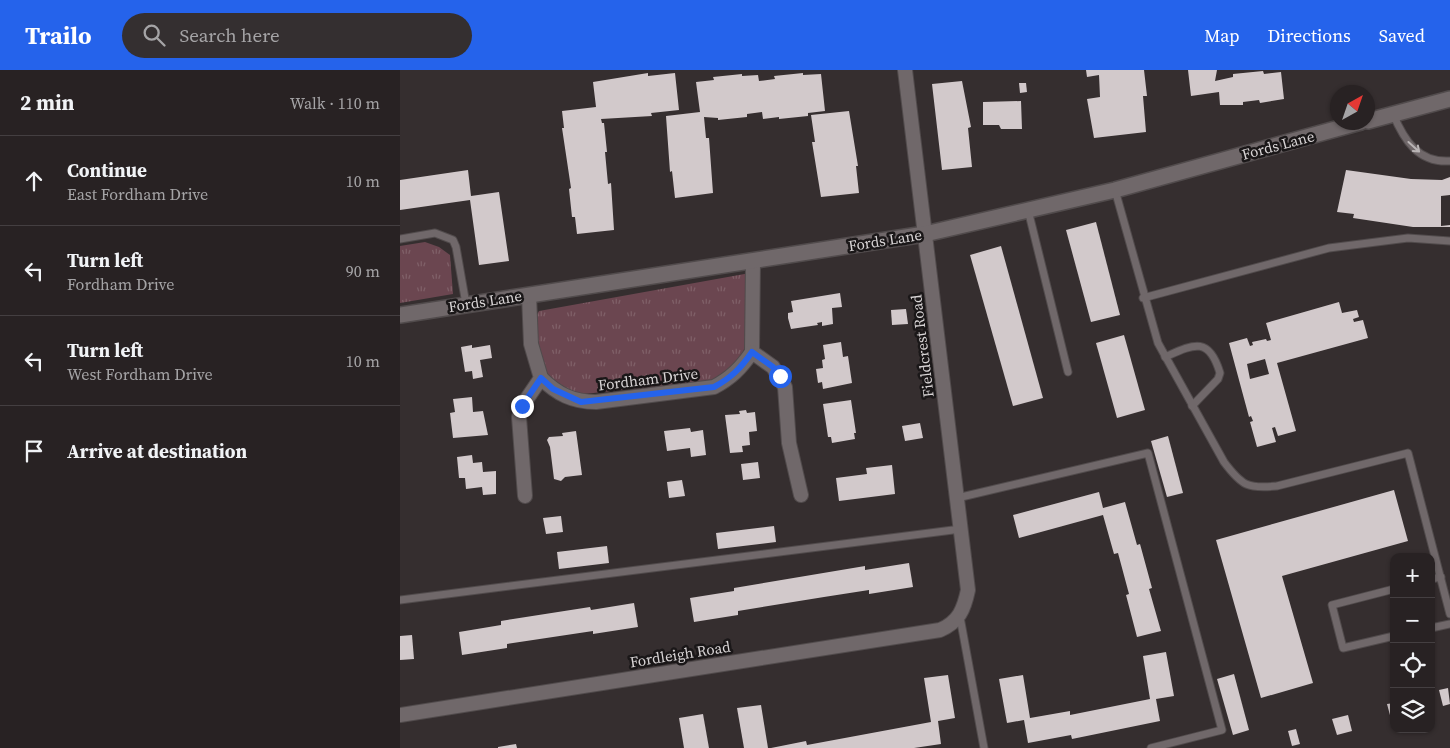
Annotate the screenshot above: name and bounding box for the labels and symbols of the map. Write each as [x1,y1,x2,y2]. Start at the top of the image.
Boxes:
north arrow [1330,85,1375,130]
street label: Fords Lane [1239,125,1317,165]
one-way arrow [1407,141,1420,153]
street label: Fords Lane [847,224,924,256]
street label: Fords Lane [447,285,524,317]
street label: Fieldcrest Road [905,293,939,399]
street label: Fordham Drive [597,362,700,396]
route start [769,365,792,388]
route end [511,395,534,418]
street label: Fordleigh Road [628,636,732,672]

